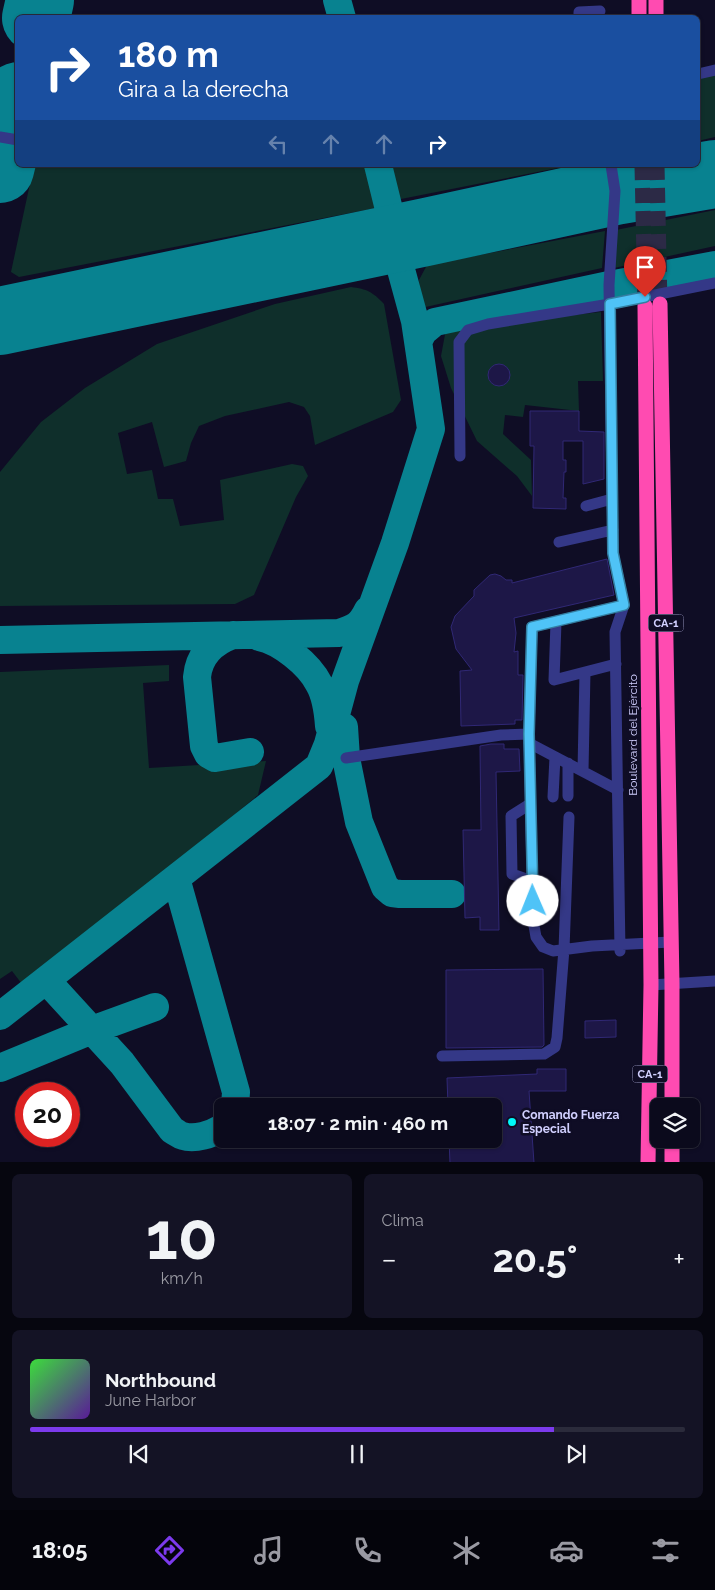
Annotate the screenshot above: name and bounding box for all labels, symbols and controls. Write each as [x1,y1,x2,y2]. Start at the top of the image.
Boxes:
text: 180 m [118,34,219,75]
icon: right [35,35,100,100]
text: Gira a la derecha [118,76,289,102]
icon: left [264,130,292,158]
icon: ahead [317,130,345,158]
icon: ahead [370,130,398,158]
icon: right [423,130,451,158]
pin [624,246,666,297]
icon: arrive [631,253,659,281]
road number: CA-1 [648,614,684,632]
street label: Boulevard del Ejército [626,674,640,796]
position arrow [506,874,558,926]
road number: CA-1 [632,1066,668,1082]
speed limit sign: 20 [15,1082,80,1147]
map controls [650,1098,700,1148]
button: layers [650,1098,700,1148]
place label: Comando Fuerza Especial [522,1108,619,1136]
text: 18:07 · 2 min · 460 m [268,1112,448,1134]
marker: Comando Fuerza Especial [506,1116,518,1128]
text: 10 [146,1198,218,1274]
text: Clima [382,1211,424,1230]
text: 20.5° [492,1236,578,1281]
text: − [382,1243,397,1276]
text: + [673,1243,685,1276]
text: km/h [161,1269,203,1288]
text: Northbound [105,1369,216,1391]
text: June Harbor [105,1391,196,1410]
icon: previous [125,1440,153,1468]
icon: pause [343,1440,371,1468]
icon: next [562,1440,590,1468]
icon: directions [152,1533,187,1568]
icon: music [251,1533,286,1568]
icon: phone [350,1533,385,1568]
icon: climate [449,1533,484,1568]
icon: car [549,1533,584,1568]
icon: filters [648,1533,683,1568]
text: 18:05 [32,1537,87,1563]

